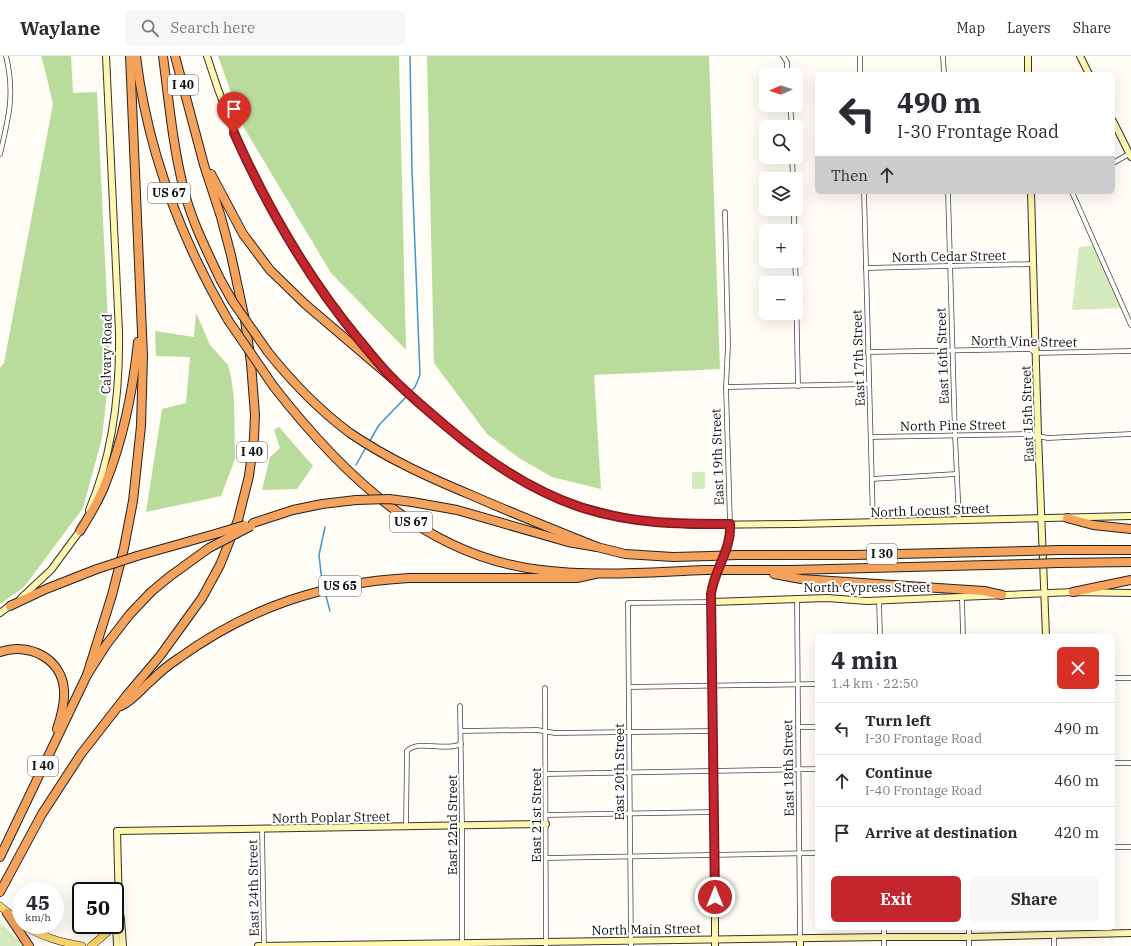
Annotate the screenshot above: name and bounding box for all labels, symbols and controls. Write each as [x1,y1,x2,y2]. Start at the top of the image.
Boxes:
search box [125,10,405,46]
text: Waylane [20,16,101,40]
icon: search [139,17,161,39]
text: Search here [171,18,255,37]
text: Map [957,19,985,37]
text: Layers [1007,19,1051,37]
text: Share [1073,19,1111,37]
north arrow [759,68,803,112]
map controls [759,68,803,320]
road number: I 40 [168,75,198,95]
text: 490 m [897,84,981,121]
icon: left [831,88,883,140]
pin [217,92,251,133]
icon: arrive [223,98,245,120]
button: search [759,120,803,164]
text: I-30 Frontage Road [897,120,1059,143]
icon: ahead [876,164,898,186]
text: Then [831,166,868,185]
button: layers [759,172,803,216]
road number: US 67 [148,183,190,203]
button: + [759,224,803,268]
street label: North Cedar Street [892,247,1007,266]
button: − [759,276,803,320]
street label: East 16th Street [932,307,953,405]
street label: East 17th Street [848,309,869,407]
street label: Calvary Road [97,314,116,394]
street label: North Vine Street [971,332,1078,351]
street label: East 15th Street [1017,365,1038,463]
street label: East 19th Street [707,408,728,506]
street label: North Pine Street [900,416,1007,435]
road number: I 40 [237,442,267,462]
street label: North Locust Street [870,500,990,521]
road number: US 67 [390,512,432,532]
road number: I 30 [867,544,897,564]
road number: US 65 [319,576,361,596]
street label: North Cypress Street [803,579,931,596]
text: 4 min [831,644,898,676]
button: close [1057,647,1099,689]
text: 1.4 km · 22:50 [831,675,918,692]
text: Turn left [865,711,931,730]
icon: left [831,718,853,740]
street label: East 18th Street [779,719,798,817]
text: 490 m [1054,719,1099,738]
street label: East 20th Street [611,723,628,821]
text: I-30 Frontage Road [865,730,982,747]
road number: I 40 [28,756,58,776]
text: Continue [865,763,932,782]
street label: East 21st Street [528,767,545,863]
icon: ahead [831,770,853,792]
text: 460 m [1054,771,1099,790]
street label: East 22nd Street [444,774,461,875]
text: I-40 Frontage Road [865,782,982,799]
street label: North Poplar Street [272,808,391,827]
icon: arrive [831,822,853,844]
text: Arrive at destination [865,823,1017,842]
text: 420 m [1054,823,1099,842]
street label: East 24th Street [244,839,263,937]
position arrow [694,876,736,918]
button: Exit [831,876,961,922]
button: Share [969,876,1099,922]
speed limit sign: 50 [72,882,124,934]
text: 45 [26,889,50,916]
text: km/h [25,911,51,924]
street label: North Main Street [591,920,701,939]

